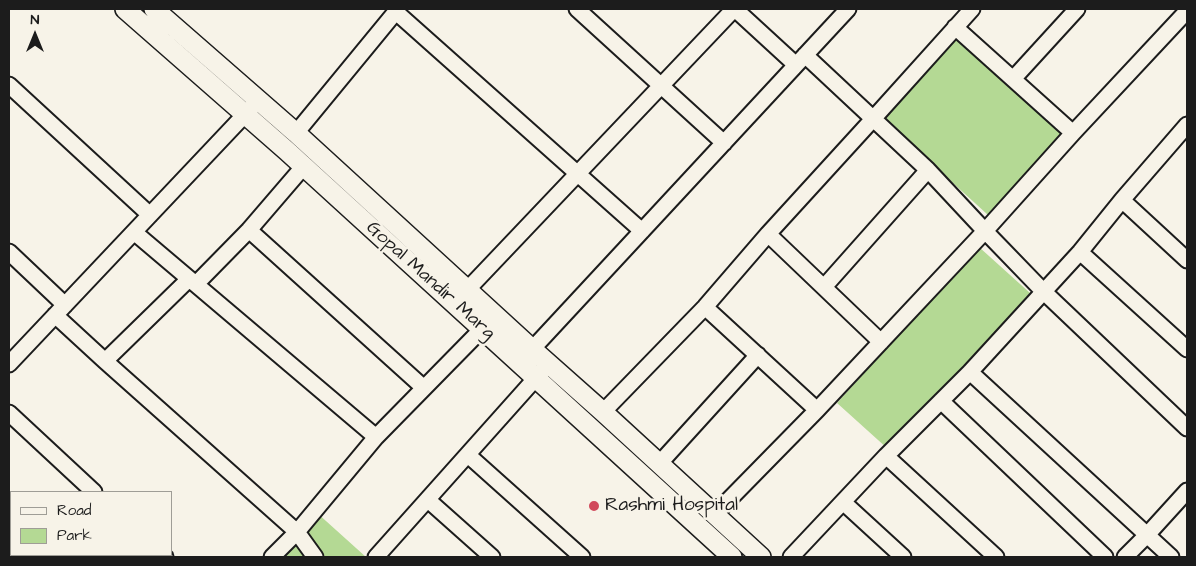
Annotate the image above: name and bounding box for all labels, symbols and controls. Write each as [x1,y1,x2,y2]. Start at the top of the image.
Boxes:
north arrow [10,10,60,60]
text: N [31,10,39,30]
street label: Gopal Mandir Marg [361,217,499,345]
legend [10,491,172,556]
place label: Rashmi Hospital [605,495,738,517]
marker: Rashmi Hospital [587,499,601,513]
text: Road [57,500,91,521]
text: Park [57,525,92,546]

